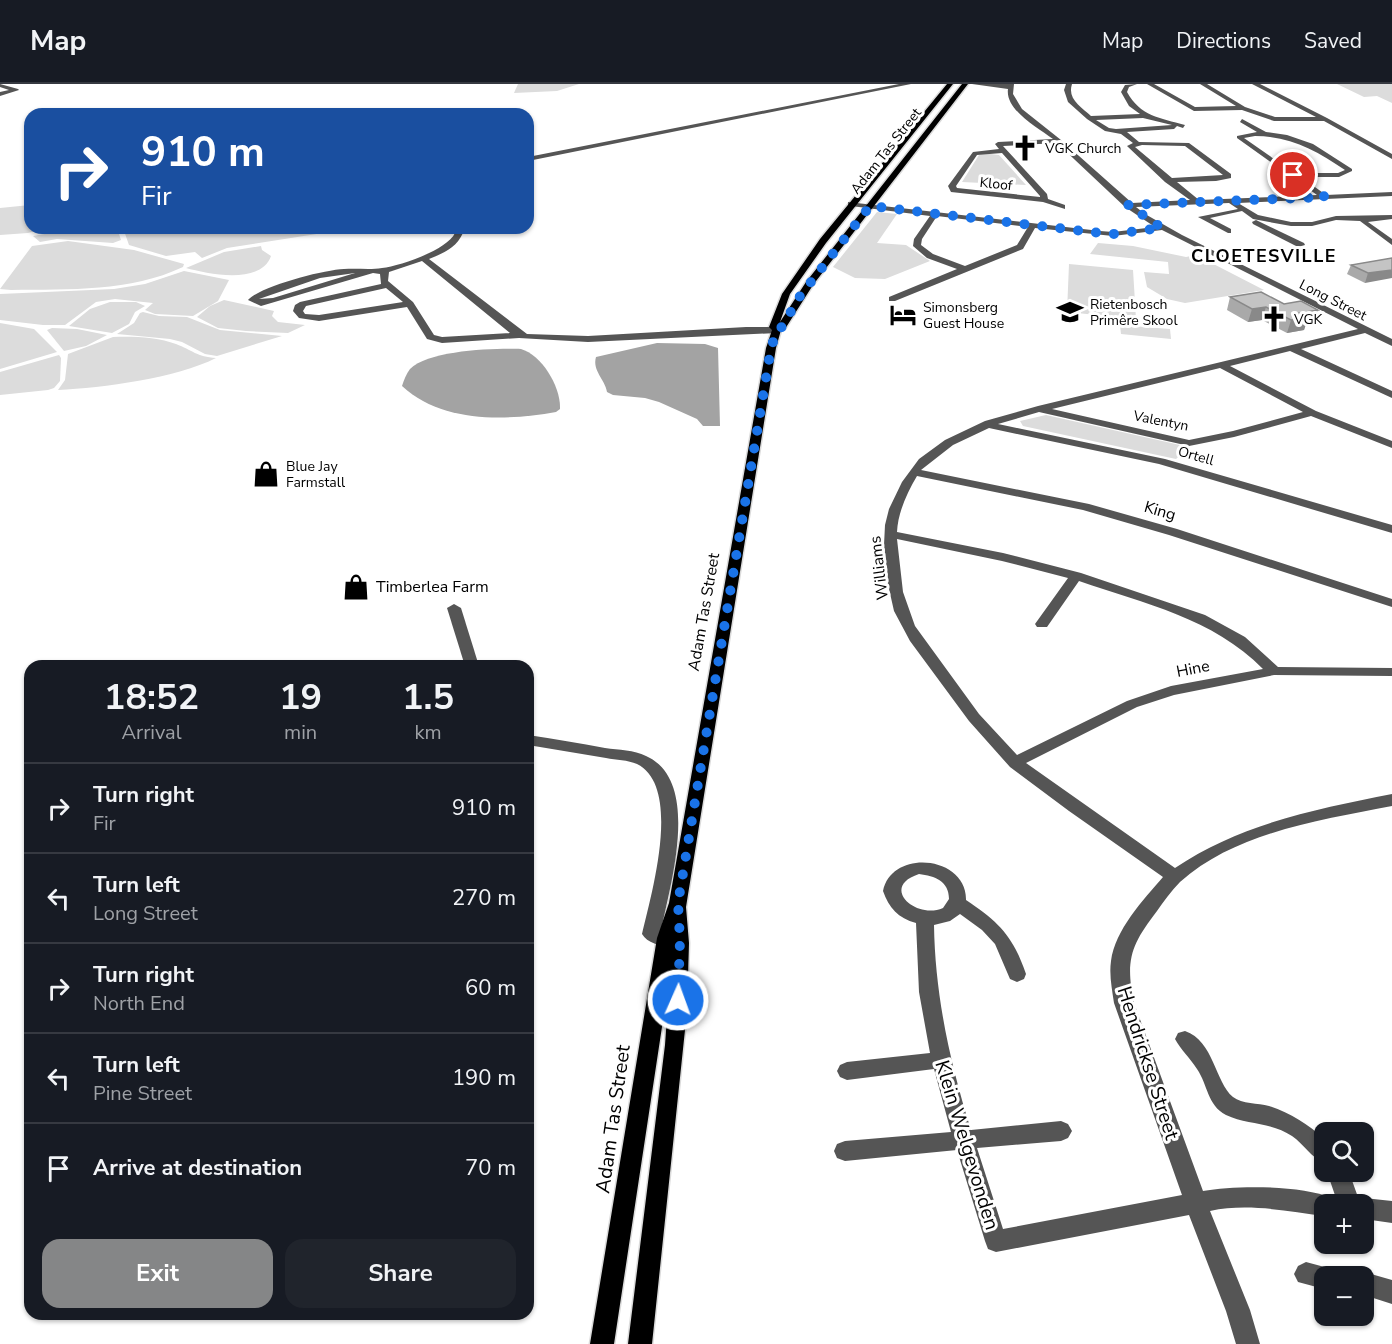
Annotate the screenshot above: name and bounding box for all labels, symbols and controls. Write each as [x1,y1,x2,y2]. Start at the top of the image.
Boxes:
text: Map [30,22,86,60]
text: Map [1102,27,1143,55]
text: Directions [1176,27,1271,55]
text: Saved [1304,27,1362,55]
street label: Adam Tas Street [846,104,926,198]
text: 910 m [141,124,265,181]
icon: right [42,132,120,210]
church icon: VGK Church [1010,133,1040,163]
place label: VGK Church [1044,139,1122,158]
pin [1267,149,1318,200]
icon: arrive [1276,158,1309,191]
street label: Kloof [979,173,1014,195]
text: Fir [141,178,172,215]
district label: CLOETESVILLE [1191,244,1337,268]
street label: Long Street [1296,275,1370,325]
place label: Rietenbosch Primêre Skool [1090,295,1178,330]
school or university icon: Rietenbosch Primêre Skool [1055,297,1085,327]
place label: Simonsberg Guest House [923,298,1004,333]
hotel icon: Simonsberg Guest House [888,300,918,330]
church icon: VGK [1259,304,1289,334]
place label: VGK [1293,310,1323,329]
street label: Valentyn [1131,406,1190,436]
street label: Ortell [1176,442,1217,470]
place label: Blue Jay Farmstall [286,457,346,492]
shop icon: Blue Jay Farmstall [251,459,281,489]
street label: King [1141,496,1179,526]
street label: Williams [864,535,894,601]
street label: Adam Tas Street [683,551,725,673]
shop icon: Timberlea Farm [341,572,371,602]
place label: Timberlea Farm [376,576,489,598]
street label: Hine [1174,655,1212,683]
text: 18:52 [104,673,199,722]
text: 19 [279,673,322,722]
text: 1.5 [402,673,454,722]
text: Arrival [121,719,182,746]
text: min [284,719,317,746]
text: km [415,719,442,746]
text: Turn right [93,780,194,810]
icon: right [42,792,75,825]
text: 910 m [452,793,516,823]
text: Fir [93,810,116,837]
text: Turn left [93,870,180,900]
icon: left [42,882,75,915]
text: 270 m [452,883,516,913]
text: Long Street [93,900,198,927]
text: Turn right [93,960,194,990]
position arrow [646,968,710,1032]
icon: right [42,972,75,1005]
text: 60 m [465,973,516,1003]
street label: Hendrickse Street [1110,983,1186,1144]
text: North End [93,990,185,1017]
street label: Adam Tas Street [589,1042,637,1195]
text: Turn left [93,1050,180,1080]
street label: Klein Welgevonden [928,1057,1006,1233]
icon: left [42,1062,75,1095]
text: 190 m [452,1063,516,1093]
text: Pine Street [93,1080,192,1107]
map controls [1314,1122,1374,1326]
button: search [1314,1122,1374,1182]
icon: arrive [42,1152,75,1185]
text: Arrive at destination [93,1153,302,1183]
text: 70 m [465,1153,516,1183]
button: + [1314,1194,1374,1254]
button: Exit [42,1239,273,1308]
button: Share [285,1239,516,1308]
button: − [1314,1266,1374,1326]

